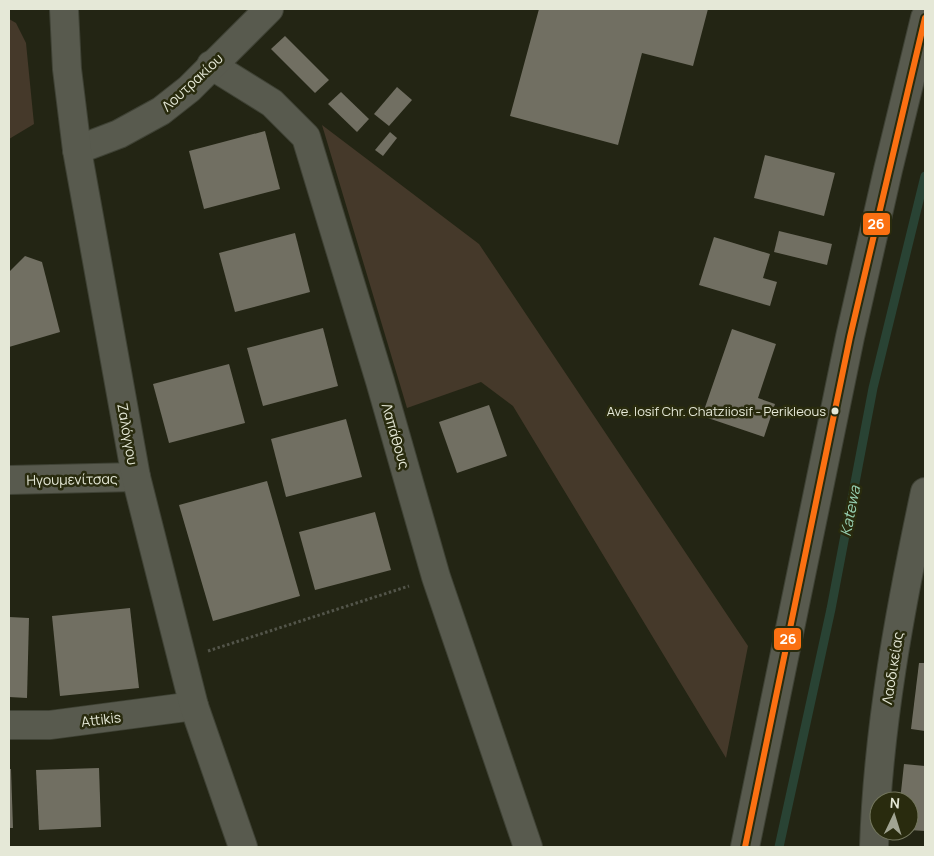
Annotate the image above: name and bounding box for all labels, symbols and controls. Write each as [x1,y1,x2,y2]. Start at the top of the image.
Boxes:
street label: Λουτρακίου [157,49,227,115]
line badge: 26 [862,212,891,236]
text: 26 [867,214,885,233]
street label: Λαπάθους [378,401,415,471]
street label: Ζαλόγγου [113,402,143,466]
place label: Ave. Iosif Chr. Chatziiosif - Perikleous [607,402,826,420]
marker: Ave. Iosif Chr. Chatziiosif - Perikleous [830,406,840,416]
street label: Ηγουμενίτσας [26,469,118,489]
water label: Katewa [835,483,865,538]
line badge: 26 [773,627,802,651]
text: 26 [779,629,797,648]
street label: Λαοδικείας [877,630,907,706]
street label: Attikis [80,707,122,731]
north arrow [869,791,919,841]
text: N [889,793,901,812]

